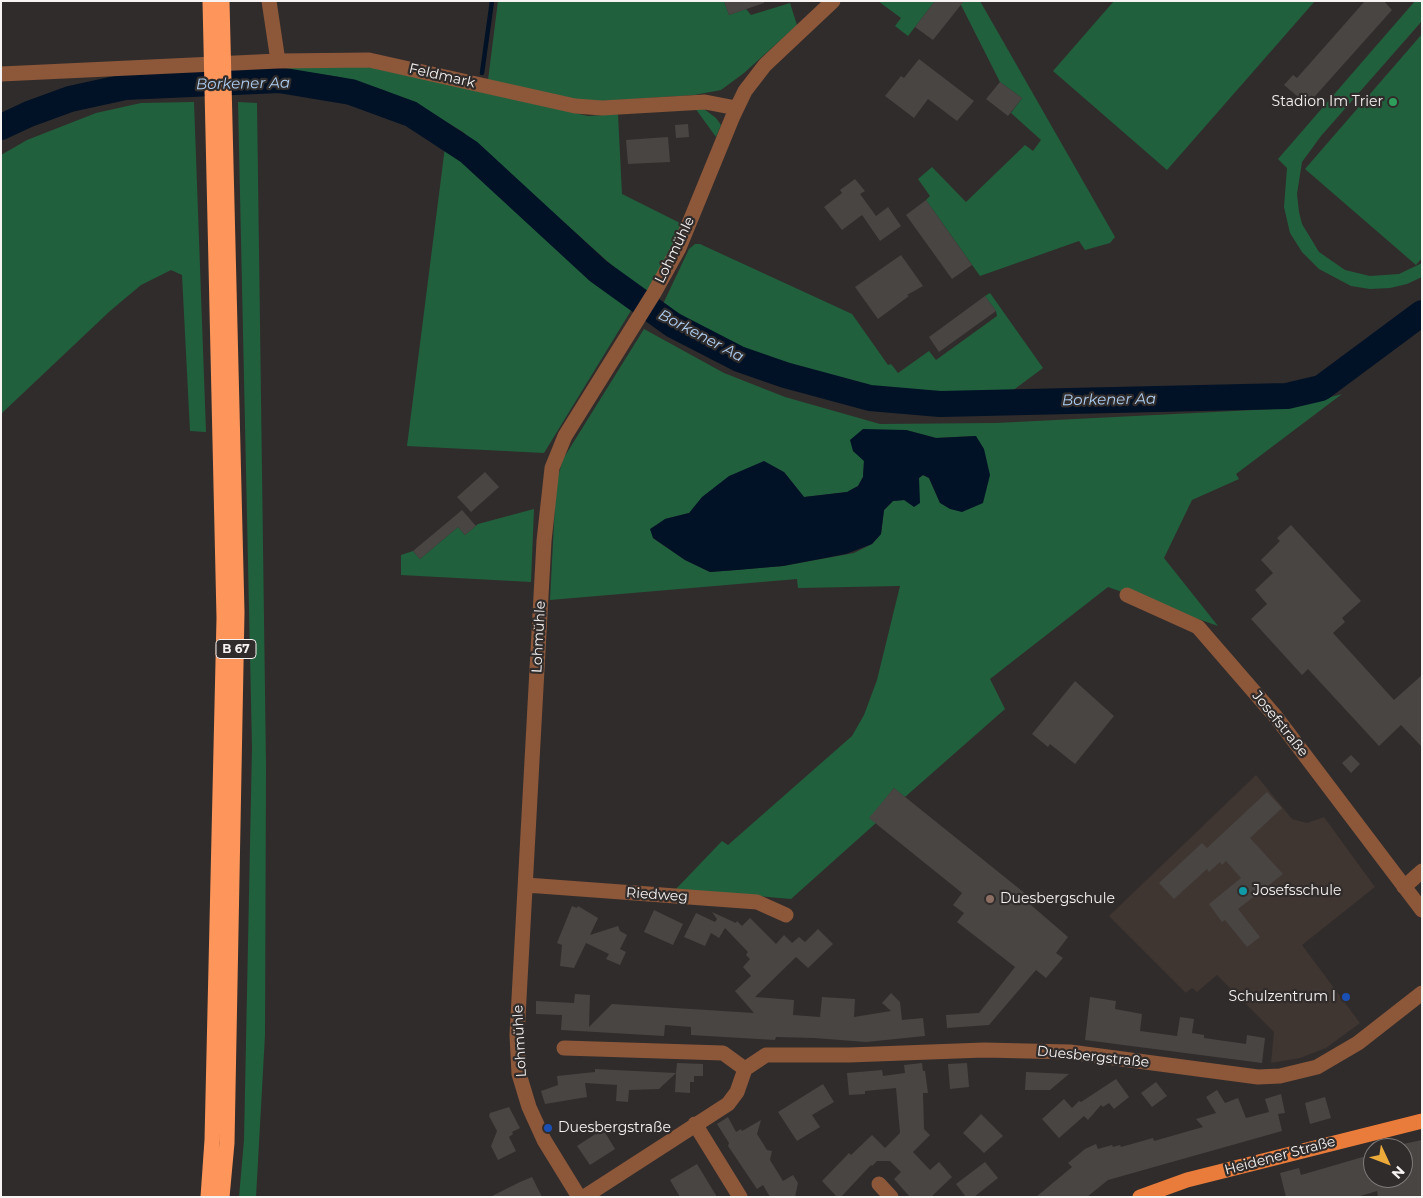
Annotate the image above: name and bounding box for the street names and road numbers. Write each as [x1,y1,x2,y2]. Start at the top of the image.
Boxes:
street label: Feldmark [407,60,477,92]
street label: Lohmühle [652,214,698,286]
street label: Lohmühle [529,600,549,674]
road number: B 67 [216,640,256,659]
street label: Josefstraße [1248,688,1312,760]
street label: Riedweg [626,884,688,906]
street label: Lohmühle [510,1004,530,1078]
street label: Duesbergstraße [1036,1043,1150,1071]
street label: Heidener Straße [1223,1133,1337,1179]

